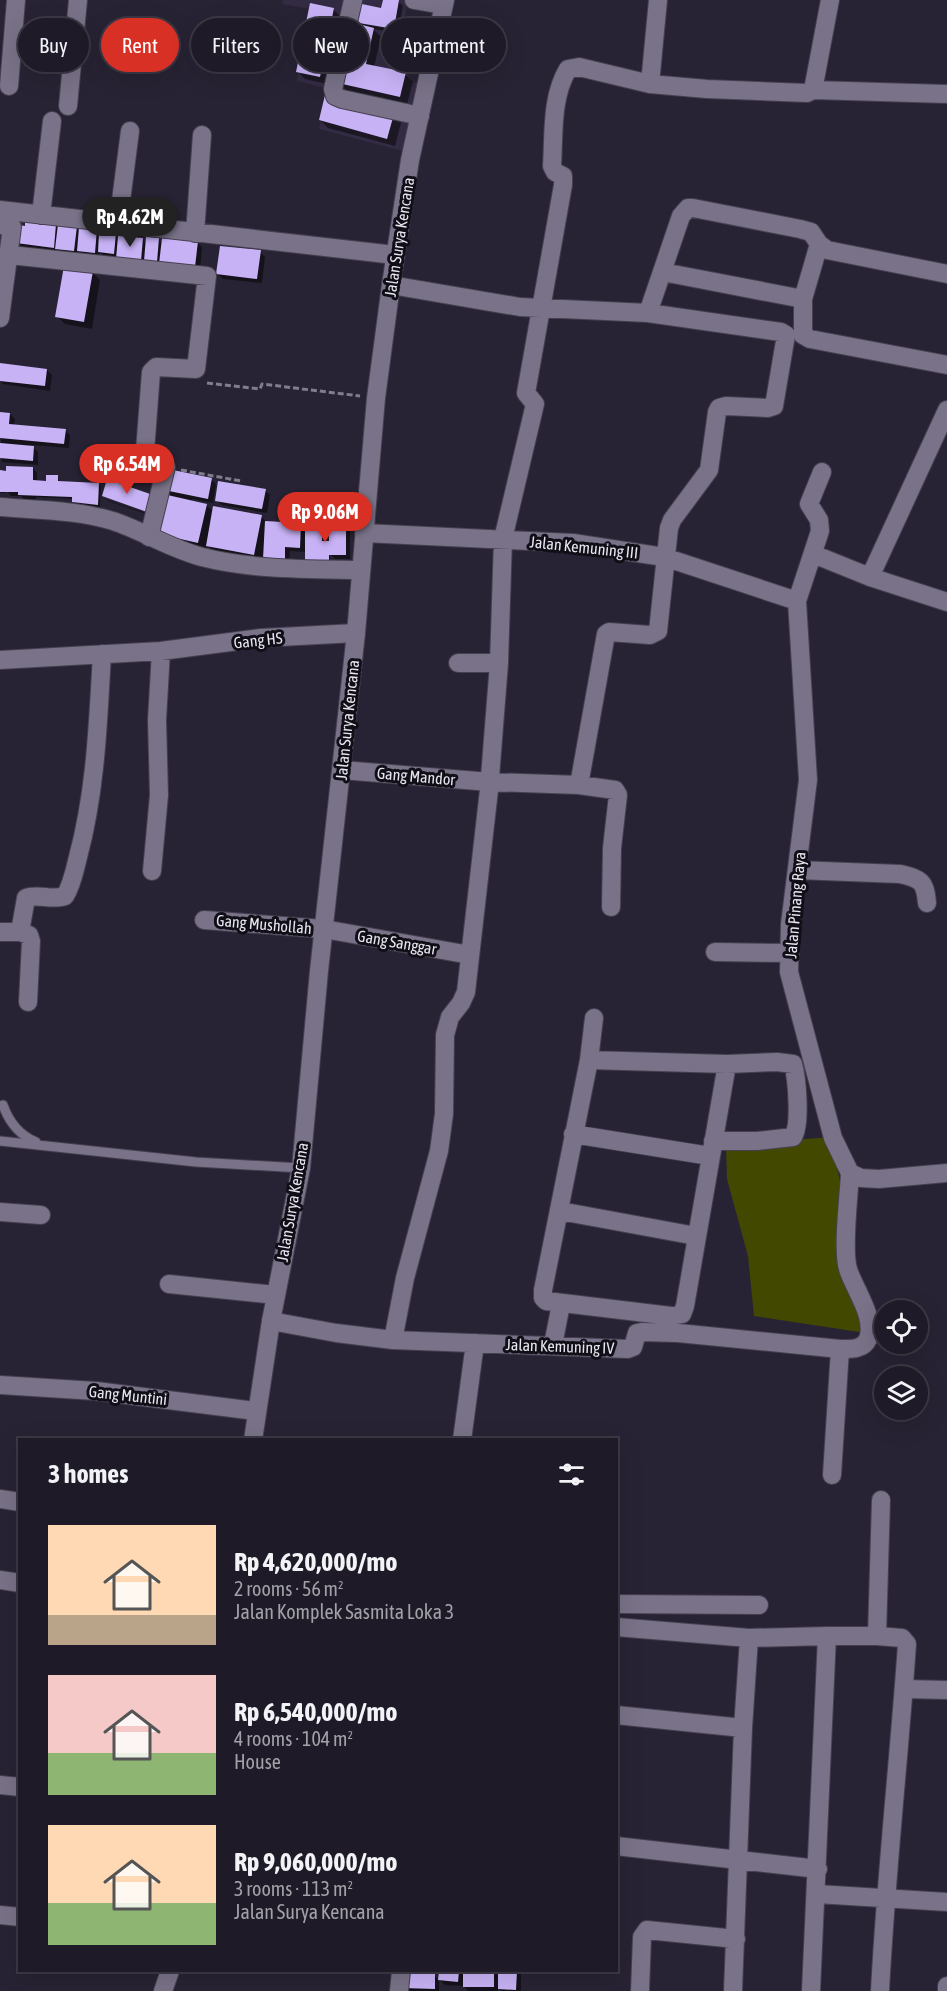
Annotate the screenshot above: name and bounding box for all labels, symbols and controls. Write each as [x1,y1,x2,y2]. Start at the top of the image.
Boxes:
chip: Buy [18,18,89,72]
chip: Rent [101,18,179,72]
chip: Filters [191,18,281,72]
chip: New [293,18,369,72]
chip: Apartment [381,18,506,72]
street label: Jalan Surya Kencana [381,176,418,298]
pin: Rp 4.62M [68,197,192,248]
text: Rp 4.62M [96,205,164,228]
pin: Rp 6.54M [65,444,189,495]
text: Rp 6.54M [93,452,161,475]
pin: Rp 9.06M [263,492,387,543]
text: Rp 9.06M [291,500,359,523]
street label: Jalan Kemuning III [529,532,639,563]
street label: Gang HS [233,628,284,652]
street label: Jalan Surya Kencana [332,659,363,781]
street label: Gang Mandor [376,764,456,789]
street label: Jalan Pinang Raya [781,851,810,959]
street label: Gang Mushollah [215,911,313,938]
street label: Gang Sanggar [356,926,438,959]
street label: Jalan Surya Kencana [273,1141,312,1263]
map controls [874,1300,928,1420]
button: locate [874,1300,928,1354]
street label: Jalan Kemuning IV [505,1335,615,1358]
button: layers [874,1366,928,1420]
street label: Gang Muntini [88,1382,168,1409]
icon: filters [555,1458,588,1491]
text: 3 homes [48,1459,128,1489]
text: Rp 4,620,000/mo [234,1547,397,1577]
icon: home [96,1549,168,1621]
text: 2 rooms · 56 m² [234,1577,344,1600]
text: Jalan Komplek Sasmita Loka 3 [234,1600,454,1623]
text: Rp 6,540,000/mo [234,1697,397,1727]
icon: home [96,1699,168,1771]
text: 4 rooms · 104 m² [234,1727,353,1750]
text: House [234,1750,281,1773]
text: Rp 9,060,000/mo [234,1847,397,1877]
icon: home [96,1849,168,1921]
text: 3 rooms · 113 m² [234,1877,353,1900]
text: Jalan Surya Kencana [234,1900,385,1923]

